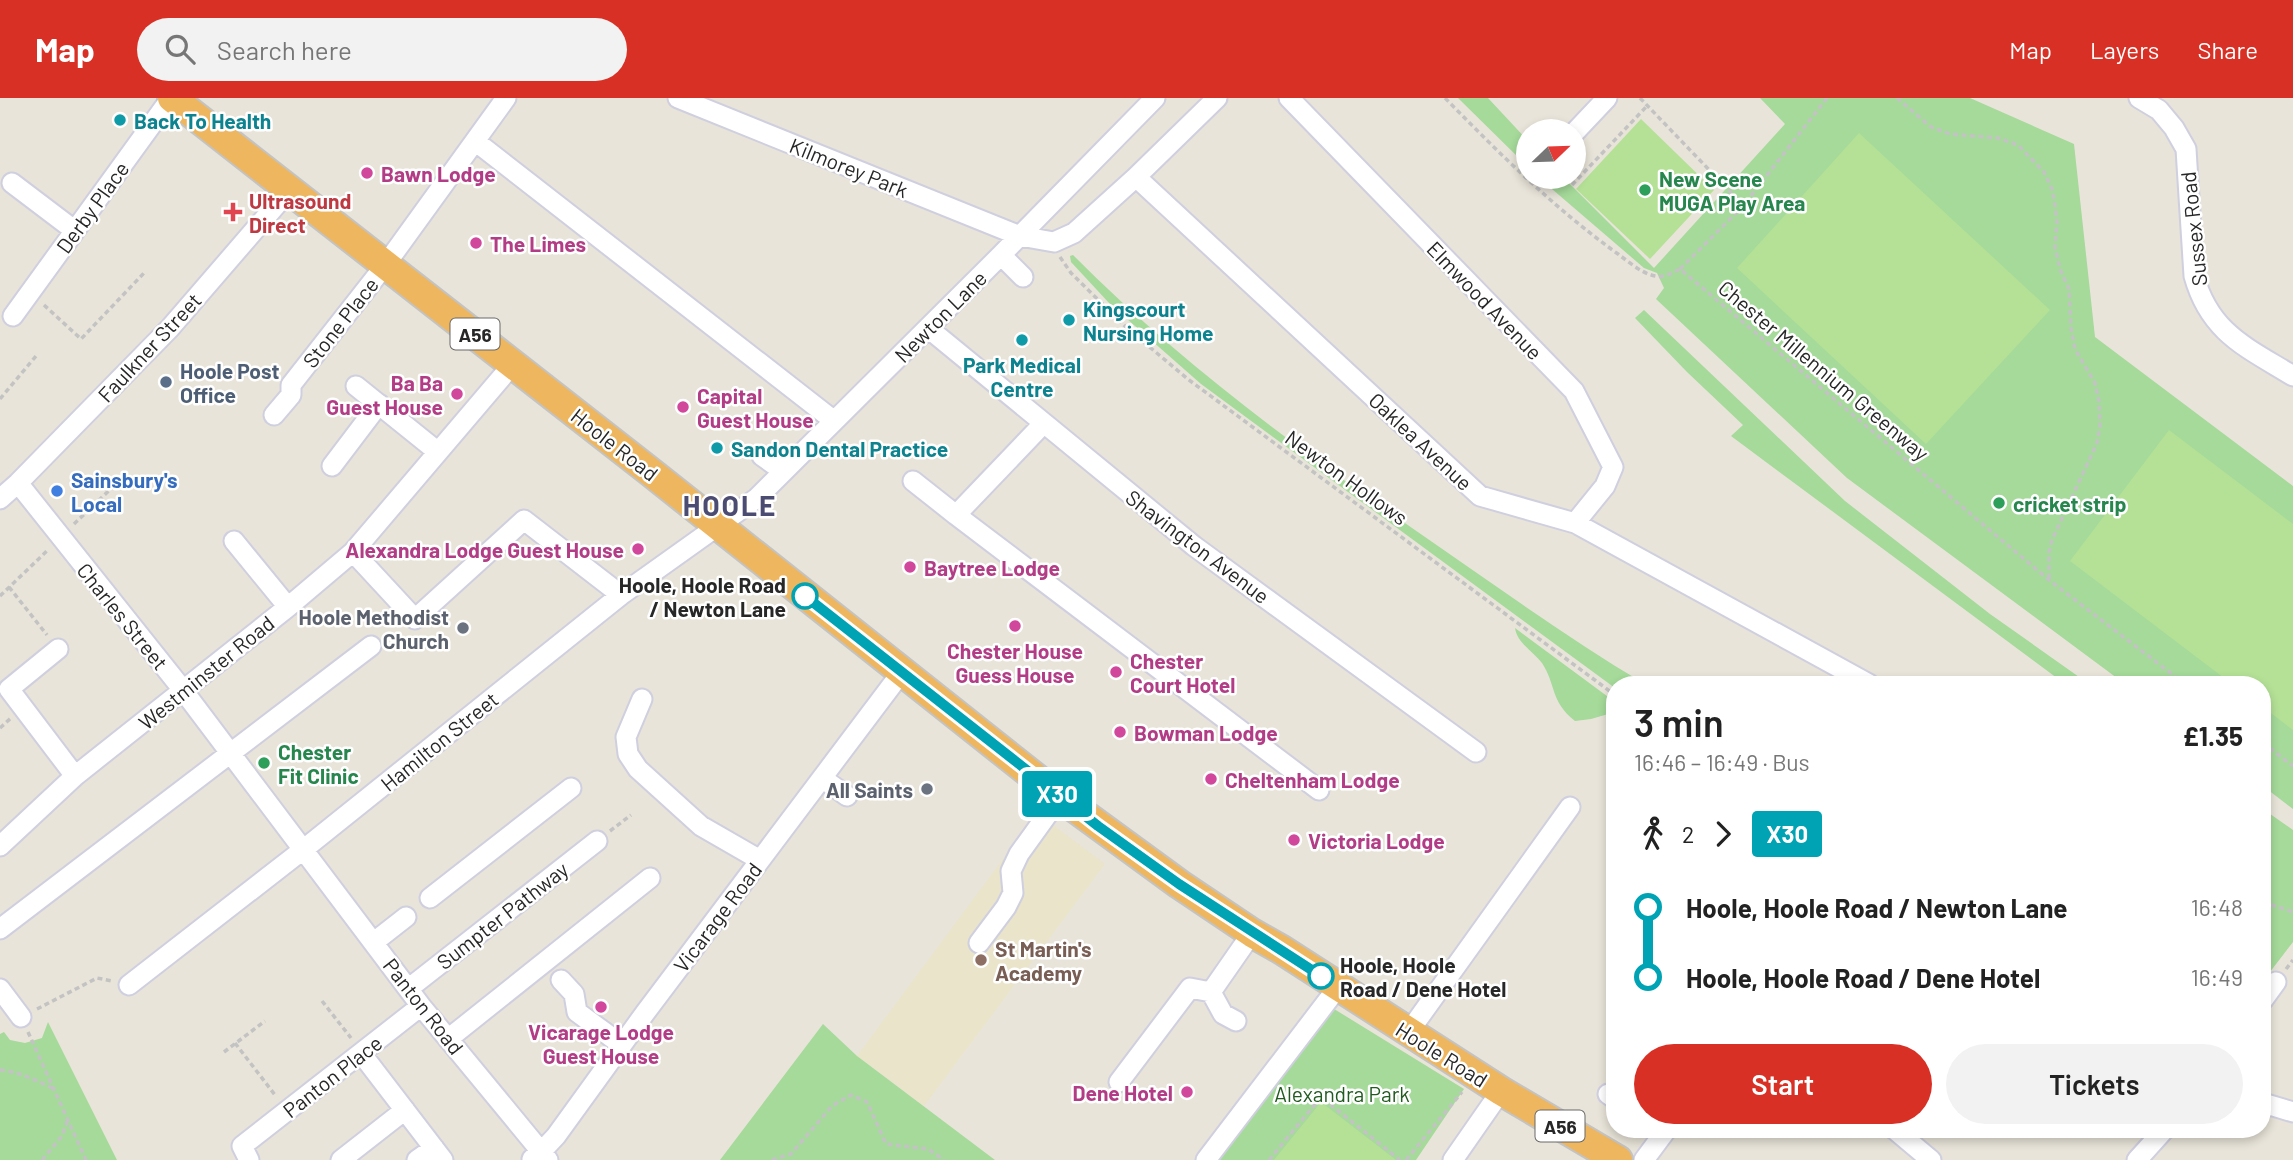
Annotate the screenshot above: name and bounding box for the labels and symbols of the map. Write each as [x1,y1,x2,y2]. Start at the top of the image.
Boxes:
place label: Back To Health [134,108,271,133]
marker: Back To Health [112,112,128,128]
north arrow [1516,119,1586,189]
street label: Kilmorey Park [786,132,912,202]
street label: Derby Place [50,156,134,258]
place label: Bawn Lodge [381,161,496,186]
marker: Bawn Lodge [359,165,375,181]
place label: New Scene MUGA Play Area [1659,166,1805,215]
street label: Sussex Road [2175,171,2211,287]
marker: New Scene MUGA Play Area [1637,182,1653,198]
place label: Ultrasound Direct [249,188,351,237]
marker: Ultrasound Direct [223,202,243,222]
place label: The Limes [490,231,586,256]
marker: The Limes [468,235,484,251]
street label: Elmwood Avenue [1422,236,1548,364]
street label: Newton Lane [889,265,991,367]
street label: Stone Place [297,272,383,372]
street label: Chester Millennium Greenway [1714,275,1934,465]
street label: Faulkner Street [92,287,206,407]
place label: Kingscourt Nursing Home [1083,296,1213,345]
marker: Kingscourt Nursing Home [1061,312,1077,328]
road number: A56 [450,318,500,350]
marker: Park Medical Centre [1014,332,1030,348]
place label: Park Medical Centre [963,352,1081,401]
place label: Hoole Post Office [180,358,280,407]
place label: Ba Ba Guest House [326,370,443,419]
marker: Hoole Post Office [158,374,174,390]
place label: Capital Guest House [697,383,814,432]
marker: Ba Ba Guest House [449,386,465,402]
street label: Oaklea Avenue [1364,387,1478,495]
marker: Capital Guest House [675,399,691,415]
street label: Hoole Road [567,402,663,486]
street label: Newton Hollows [1281,424,1413,530]
place label: Sandon Dental Practice [731,436,948,461]
marker: Sandon Dental Practice [709,440,725,456]
place label: Sainsbury's Local [71,467,178,516]
marker: Sainsbury's Local [49,483,65,499]
street label: Shavington Avenue [1121,484,1275,608]
district label: HOOLE [683,488,777,522]
place label: cricket strip [2013,491,2126,516]
marker: cricket strip [1991,495,2007,511]
place label: Alexandra Lodge Guest House [345,537,624,562]
marker: Alexandra Lodge Guest House [630,541,646,557]
place label: Baytree Lodge [924,555,1060,580]
street label: Charles Street [72,558,174,674]
marker: Baytree Lodge [902,559,918,575]
place label: Hoole, Hoole Road / Newton Lane [619,572,786,621]
marker: Hoole, Hoole Road / Newton Lane [792,583,818,609]
place label: Hoole Methodist Church [299,604,449,653]
street label: Westminster Road [133,610,279,734]
marker: Chester House Guess House [1007,618,1023,634]
marker: Hoole Methodist Church [455,620,471,636]
place label: Chester House Guess House [947,638,1083,687]
place label: Chester Court Hotel [1130,648,1235,697]
marker: Chester Court Hotel [1108,664,1124,680]
street label: Hamilton Street [375,686,503,796]
place label: Bowman Lodge [1134,720,1278,745]
marker: Bowman Lodge [1112,724,1128,740]
place label: Chester Fit Clinic [278,739,359,788]
marker: Chester Fit Clinic [256,755,272,771]
place label: Cheltenham Lodge [1225,767,1400,792]
line badge: X30 [1017,771,1097,817]
marker: Cheltenham Lodge [1203,771,1219,787]
place label: All Saints [826,777,913,802]
marker: All Saints [919,781,935,797]
place label: Victoria Lodge [1308,828,1445,853]
marker: Victoria Lodge [1286,832,1302,848]
street label: Sumpter Pathway [431,856,573,974]
street label: Vicarage Road [668,857,766,977]
place label: St Martin's Academy [995,936,1091,985]
marker: St Martin's Academy [973,952,989,968]
place label: Hoole, Hoole Road / Dene Hotel [1340,952,1506,1001]
street label: Panton Road [379,953,469,1059]
marker: Hoole, Hoole Road / Dene Hotel [1308,963,1334,989]
marker: Vicarage Lodge Guest House [593,999,609,1015]
street label: Hoole Road [1392,1016,1492,1092]
place label: Vicarage Lodge Guest House [528,1019,674,1068]
street label: Panton Place [278,1030,386,1122]
place label: Dene Hotel [1072,1080,1173,1105]
park label: Alexandra Park [1274,1081,1410,1106]
marker: Dene Hotel [1179,1084,1195,1100]
road number: A56 [1536,1110,1584,1142]

